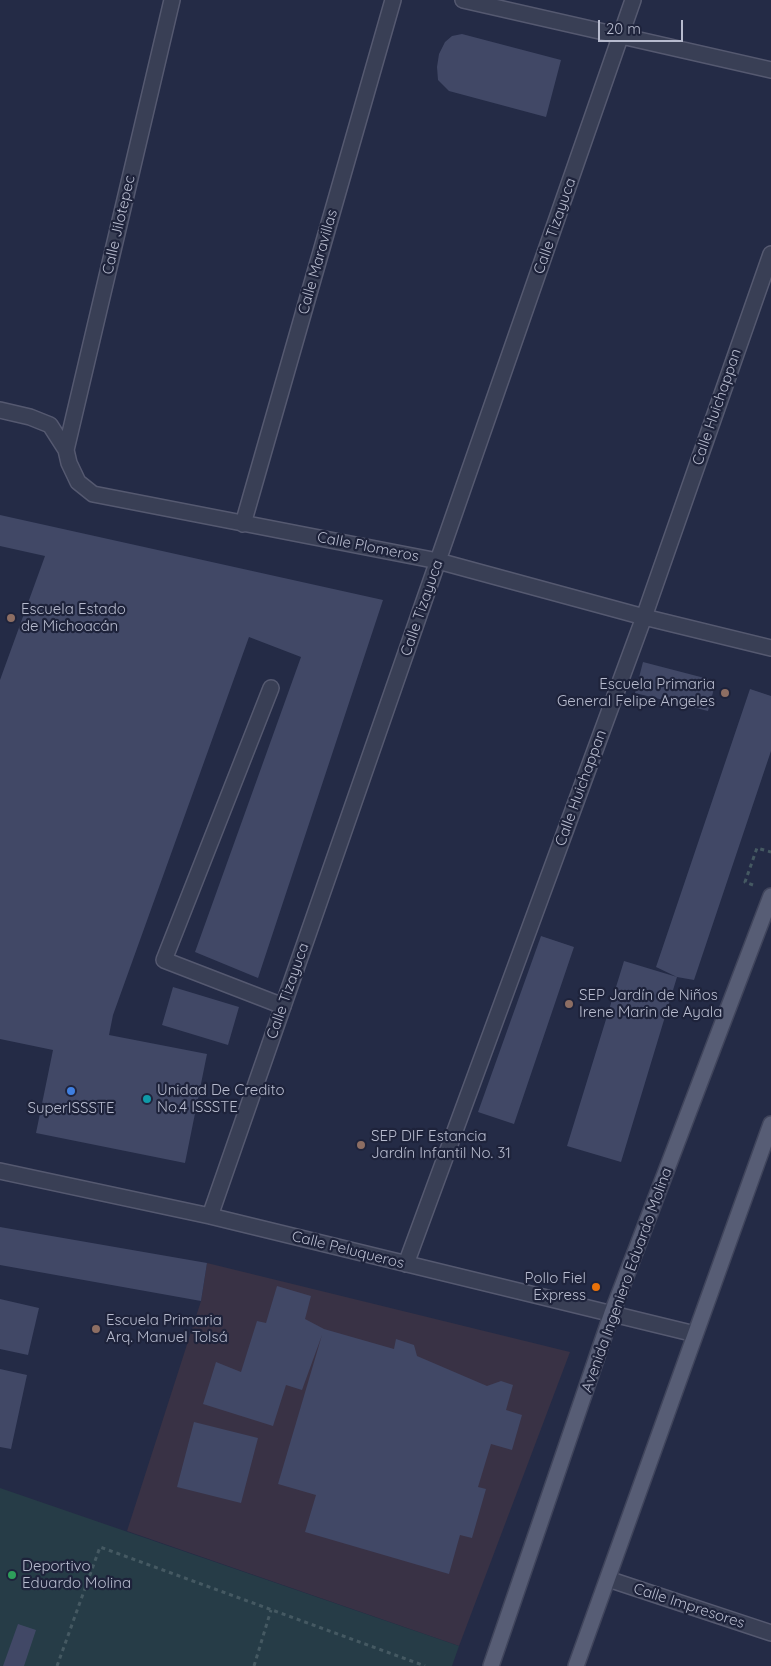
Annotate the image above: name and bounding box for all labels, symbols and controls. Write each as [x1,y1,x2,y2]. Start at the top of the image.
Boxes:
scale bar [601,10,686,42]
text: 20 m [606,19,641,38]
street label: Calle Jilotepec [99,174,139,276]
street label: Calle Tizayuca [530,175,580,277]
street label: Calle Maravillas [294,207,342,317]
street label: Calle Huichappan [689,346,745,468]
street label: Calle Plomeros [316,528,420,566]
street label: Calle Tizayuca [397,557,447,659]
place label: Escuela Estado de Michoacán [21,600,126,635]
marker: Escuela Estado de Michoacán [5,612,17,624]
place label: Escuela Primaria General Felipe Angeles [557,675,715,710]
marker: Escuela Primaria General Felipe Angeles [719,687,731,699]
street label: Calle Huichappan [552,728,610,848]
street label: Calle Tizayuca [263,940,313,1042]
place label: SEP Jardín de Niños Irene Marin de Ayala [579,986,722,1021]
marker: SEP Jardín de Niños Irene Marin de Ayala [563,998,575,1010]
place label: Unidad De Credito No.4 ISSSTE [157,1081,284,1116]
marker: SuperISSSTE [65,1085,77,1097]
marker: Unidad De Credito No.4 ISSSTE [141,1093,153,1105]
place label: SuperISSSTE [28,1099,114,1117]
place label: SEP DIF Estancia Jardín Infantil No. 31 [371,1127,511,1162]
marker: SEP DIF Estancia Jardín Infantil No. 31 [355,1139,367,1151]
street label: Avenida Ingeniero Eduardo Molina [578,1165,676,1395]
street label: Calle Peluqueros [290,1227,406,1273]
place label: Pollo Fiel Express [525,1269,586,1304]
marker: Pollo Fiel Express [590,1281,602,1293]
place label: Escuela Primaria Arq. Manuel Tolsá [106,1311,228,1346]
marker: Escuela Primaria Arq. Manuel Tolsá [90,1323,102,1335]
place label: Deportivo Eduardo Molina [22,1557,131,1592]
marker: Deportivo Eduardo Molina [6,1569,18,1581]
street label: Calle Impresores [631,1580,747,1632]

